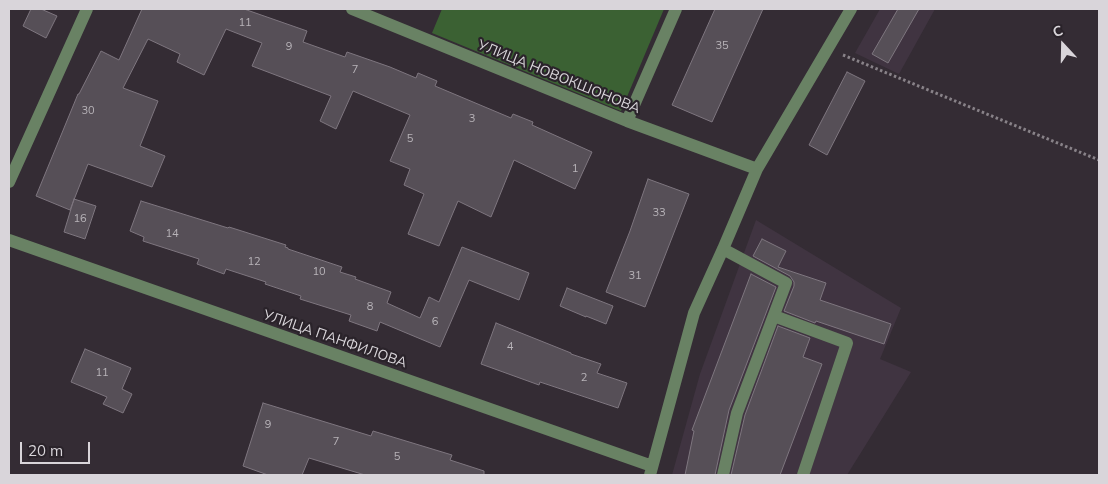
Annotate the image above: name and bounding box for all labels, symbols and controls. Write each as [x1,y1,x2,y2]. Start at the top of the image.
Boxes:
house number: 11 [238,16,252,30]
north arrow [1038,20,1088,70]
text: С [1050,21,1065,41]
street label: УЛИЦА НОВОКШОНОВА [475,37,643,117]
house number: 35 [715,39,729,53]
house number: 9 [286,40,292,54]
house number: 7 [352,63,358,77]
house number: 30 [81,104,95,118]
house number: 3 [469,112,475,126]
house number: 5 [407,132,413,146]
house number: 1 [572,162,578,176]
house number: 33 [652,206,666,220]
house number: 16 [73,212,87,226]
house number: 14 [165,227,179,241]
house number: 12 [247,255,261,269]
house number: 10 [312,265,326,279]
house number: 31 [628,269,642,283]
house number: 8 [367,300,373,314]
street label: УЛИЦА ПАНФИЛОВА [261,306,409,372]
house number: 6 [432,315,438,329]
house number: 4 [507,340,513,354]
house number: 11 [95,366,109,380]
house number: 2 [581,371,587,385]
house number: 9 [265,418,271,432]
scale bar [22,432,92,464]
house number: 7 [333,435,339,449]
text: 20 m [28,441,63,460]
house number: 5 [394,450,400,464]

